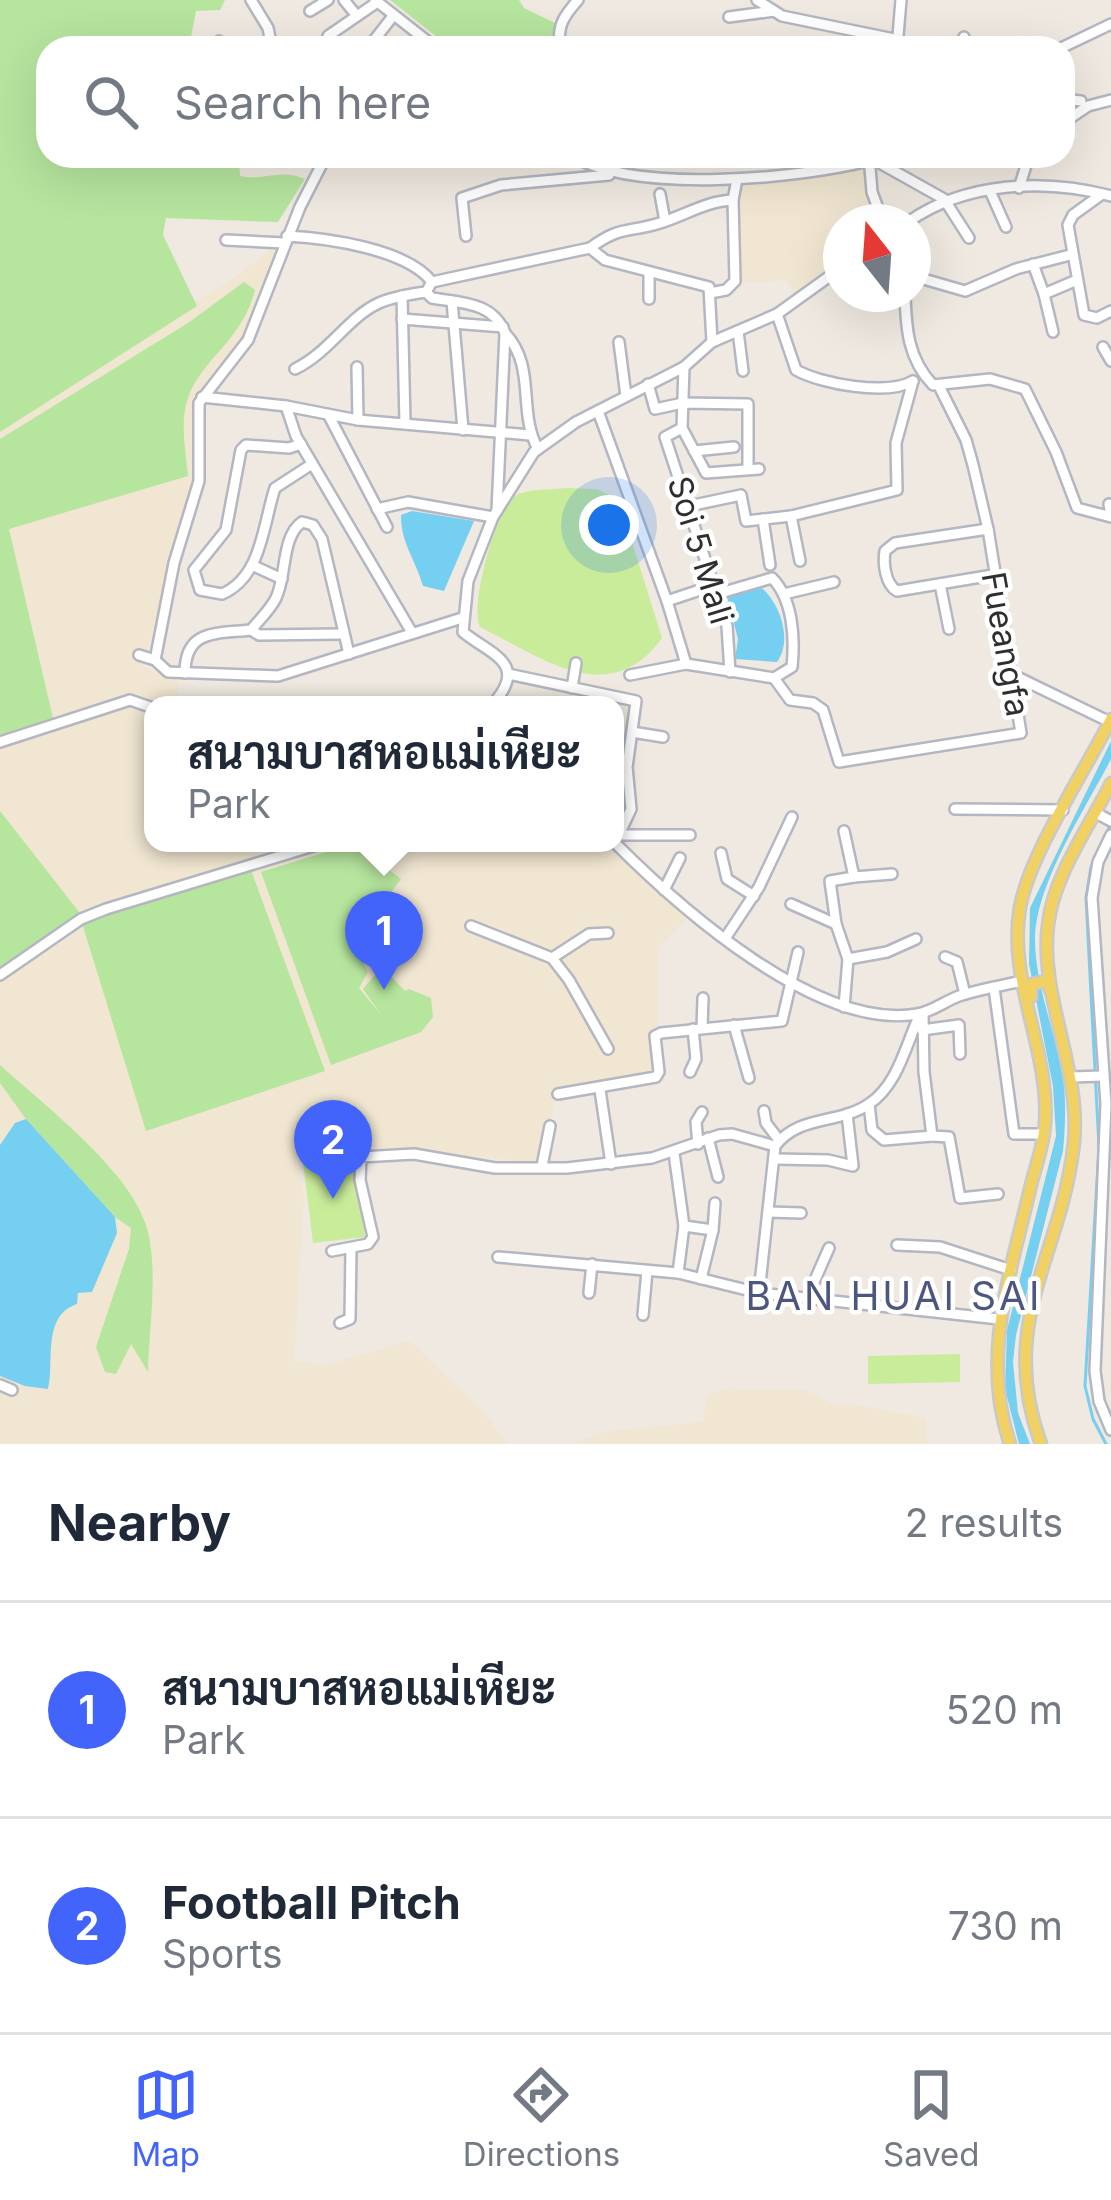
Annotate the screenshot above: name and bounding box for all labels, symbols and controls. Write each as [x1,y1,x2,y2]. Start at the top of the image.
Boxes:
search box [36,36,1075,168]
icon: search [78,69,144,135]
text: Search here [174,75,431,130]
north arrow [823,204,931,312]
street label: Soi 5 Mali [660,472,742,628]
your location [579,495,639,555]
street label: Fueangfa [974,569,1038,719]
popup [144,696,624,852]
text: สนามบาสหอแม่เหียะ [187,725,581,780]
text: Park [187,780,271,827]
pin: 1 [345,891,423,990]
pin: 2 [294,1100,372,1199]
district label: BAN HUAI SAI [746,1272,1042,1319]
text: Nearby [48,1492,231,1553]
text: 2 results [905,1499,1063,1546]
text: สนามบาสหอแม่เหียะ [162,1661,556,1716]
text: 1 [79,1686,95,1733]
text: 520 m [946,1686,1063,1733]
text: Park [162,1716,246,1763]
text: Football Pitch [162,1875,461,1930]
text: 2 [75,1902,99,1949]
text: 730 m [948,1902,1063,1949]
text: Sports [162,1930,283,1977]
tab: Map [131,2062,200,2174]
tab: Directions [463,2062,620,2174]
tab: Saved [883,2062,980,2174]

